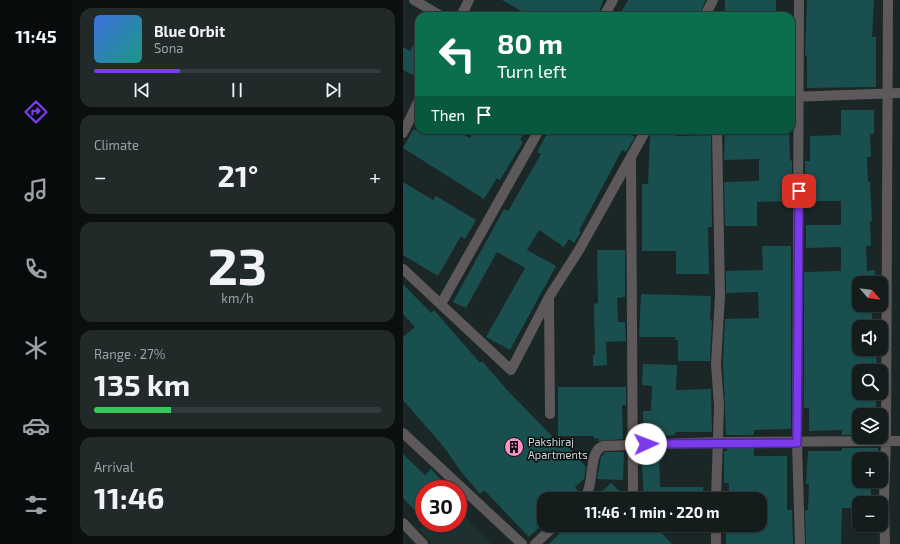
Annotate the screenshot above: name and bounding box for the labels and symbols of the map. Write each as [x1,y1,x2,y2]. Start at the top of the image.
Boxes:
pin [782,174,816,208]
north arrow [852,276,888,312]
position arrow [625,423,667,465]
place label: Pakshiraj Apartments [528,435,588,461]
building icon: Pakshiraj Apartments [503,436,525,458]
speed limit sign: 30 [415,480,467,532]

